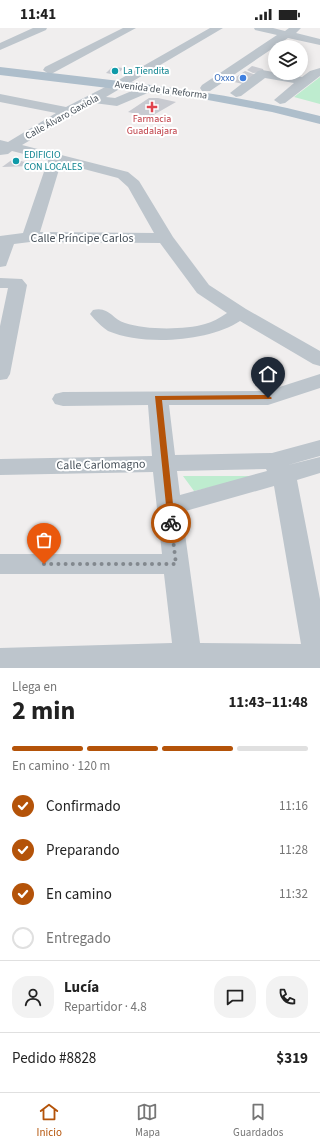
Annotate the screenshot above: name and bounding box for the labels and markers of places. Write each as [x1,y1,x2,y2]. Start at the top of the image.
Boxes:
place label: La Tiendita [123,64,169,78]
marker: La Tiendita [110,66,120,76]
place label: Oxxo [214,71,235,85]
marker: Oxxo [238,73,248,83]
marker: Farmacia Guadalajara [147,102,157,112]
place label: Farmacia Guadalajara [127,112,177,138]
place label: EDIFICIO CON LOCALES [24,148,82,174]
marker: EDIFICIO CON LOCALES [11,156,21,166]
pin [251,357,285,398]
pin [27,523,61,564]

